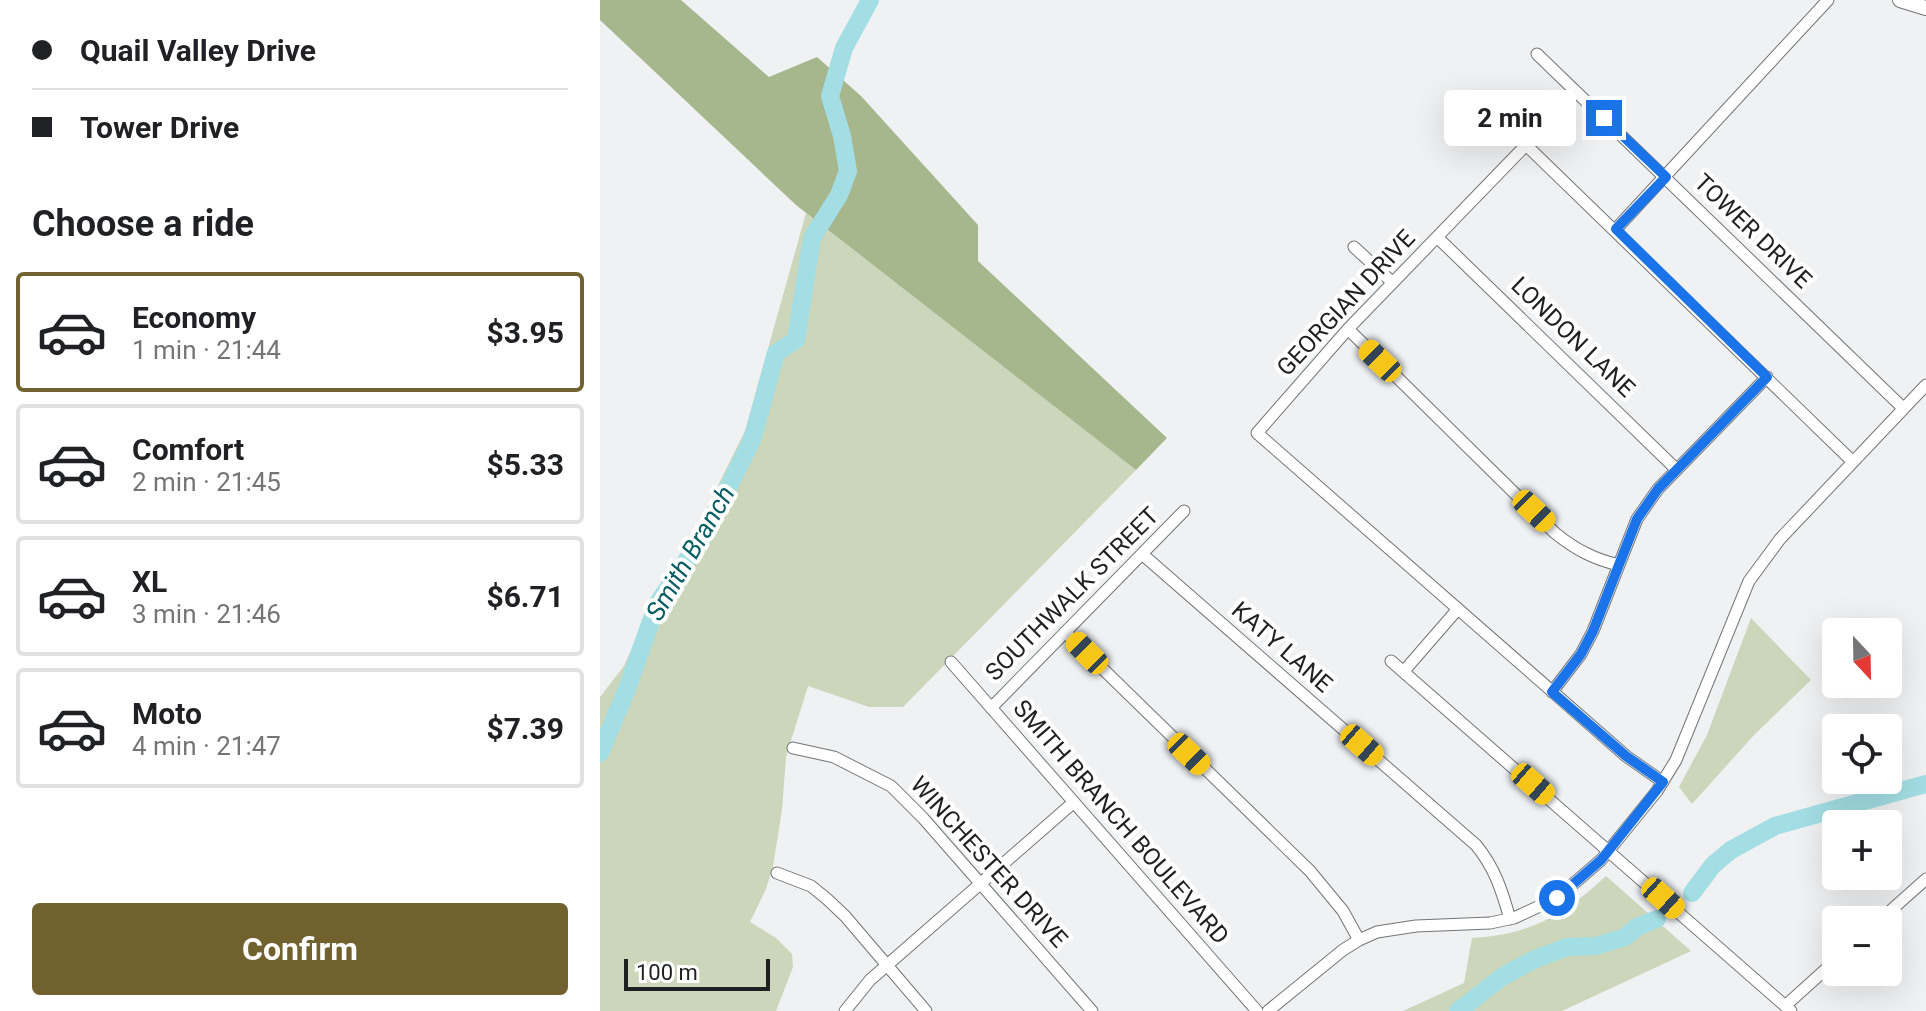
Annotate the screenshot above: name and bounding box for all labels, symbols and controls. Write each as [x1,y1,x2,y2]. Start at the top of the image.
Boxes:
text: Quail Valley Drive [80,33,316,68]
callout: 2 min [1444,90,1576,146]
route end [1586,100,1622,136]
text: 2 min [1477,103,1543,133]
text: Tower Drive [80,110,239,145]
street label: TOWER DRIVE [1689,168,1817,294]
text: Choose a ride [32,203,254,245]
street label: GEORGIAN DRIVE [1271,224,1421,382]
street label: LONDON LANE [1505,271,1641,403]
icon: car [36,296,108,368]
text: Economy [132,300,256,335]
text: $3.95 [486,315,564,350]
text: 1 min · 21:44 [132,335,281,365]
car [1354,336,1406,386]
icon: car [36,428,108,500]
text: Comfort [132,432,244,467]
text: $5.33 [486,447,564,482]
text: 2 min · 21:45 [132,467,281,497]
water label: Smith Branch [639,480,741,626]
car [1508,486,1560,536]
street label: SOUTHWALK STREET [980,502,1164,686]
icon: car [36,560,108,632]
text: XL [132,564,167,599]
text: $6.71 [486,579,564,614]
street label: KATY LANE [1226,596,1338,698]
text: 3 min · 21:46 [132,599,281,629]
north arrow [1822,618,1902,698]
map controls [1822,618,1902,986]
car [1062,628,1112,678]
icon: car [36,692,108,764]
street label: SMITH BRANCH BOULEVARD [1007,694,1235,950]
text: Moto [132,696,202,731]
text: $7.39 [486,711,564,746]
button: locate [1822,714,1902,794]
car [1336,720,1388,770]
car [1163,729,1215,779]
text: 4 min · 21:47 [132,731,281,761]
car [1507,759,1559,809]
street label: WINCHESTER DRIVE [905,771,1073,953]
button: + [1822,810,1902,890]
car [1637,873,1689,923]
route start [1539,880,1575,916]
button: Confirm [32,903,568,995]
button: − [1822,906,1902,986]
scale bar [624,955,770,991]
text: 100 m [636,960,698,985]

